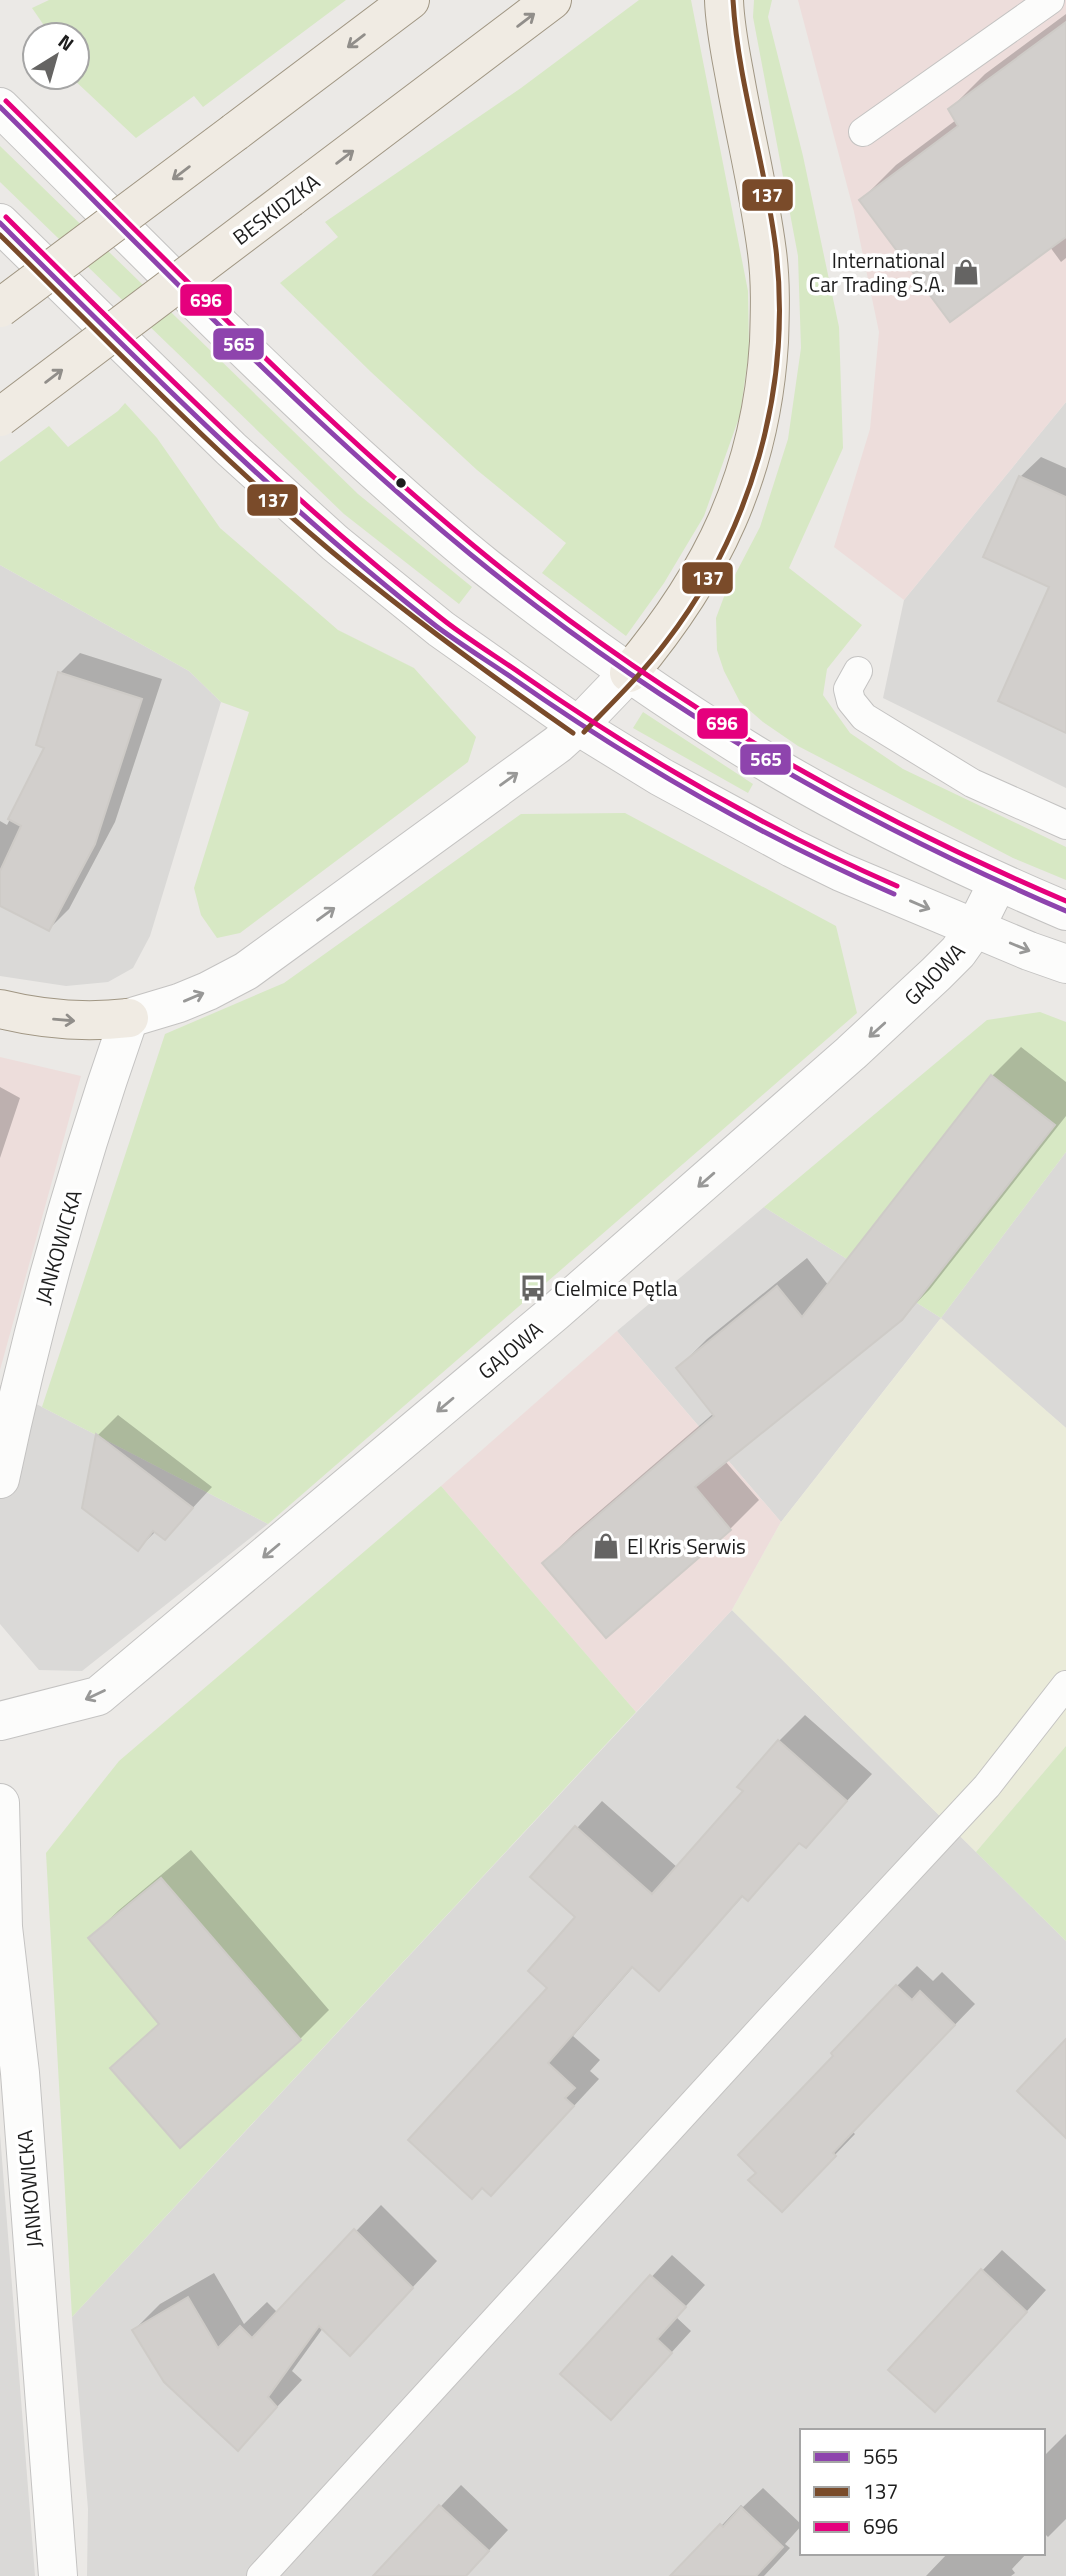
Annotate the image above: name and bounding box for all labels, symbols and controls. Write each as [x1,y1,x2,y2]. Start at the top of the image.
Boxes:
one-way arrow [516,12,535,27]
north arrow [21,21,91,91]
text: N [53,26,81,58]
one-way arrow [347,34,366,48]
one-way arrow [335,150,353,165]
one-way arrow [172,165,190,180]
street label: BESKIDZKA [226,165,327,253]
line badge: 137 [741,178,794,212]
text: 137 [751,180,783,209]
place label: International Car Trading S.A. [809,244,945,300]
shop icon: International Car Trading S.A. [951,257,981,287]
line badge: 696 [179,283,233,317]
text: 696 [190,285,222,314]
line badge: 565 [212,327,265,361]
text: 565 [223,329,255,358]
one-way arrow [45,369,63,384]
unlabelled marker [394,476,408,490]
line badge: 137 [246,483,299,517]
text: 137 [257,485,289,514]
line badge: 137 [681,561,734,595]
text: 137 [692,563,724,592]
line badge: 696 [696,707,749,740]
text: 696 [706,708,738,737]
line badge: 565 [739,743,792,776]
text: 565 [750,744,782,773]
one-way arrow [499,772,518,787]
one-way arrow [909,900,931,913]
one-way arrow [316,907,335,921]
street label: GAJOWA [896,935,972,1012]
one-way arrow [1009,942,1031,955]
one-way arrow [182,990,204,1003]
one-way arrow [52,1014,75,1027]
one-way arrow [868,1022,886,1038]
one-way arrow [697,1172,715,1188]
street label: JANKOWICKA [26,1185,90,1308]
place label: Cielmice Pętla [554,1272,678,1304]
bus stop icon: Cielmice Pętla [518,1273,548,1303]
street label: GAJOWA [471,1313,550,1387]
one-way arrow [437,1397,455,1413]
place label: El Kris Serwis [627,1530,746,1562]
shop icon: El Kris Serwis [591,1531,621,1561]
one-way arrow [262,1543,280,1559]
one-way arrow [86,1688,106,1702]
street label: JANKOWICKA [8,2128,50,2249]
legend [800,2429,1045,2555]
text: 565 [863,2440,898,2472]
text: 137 [863,2475,898,2507]
text: 696 [863,2510,898,2542]

